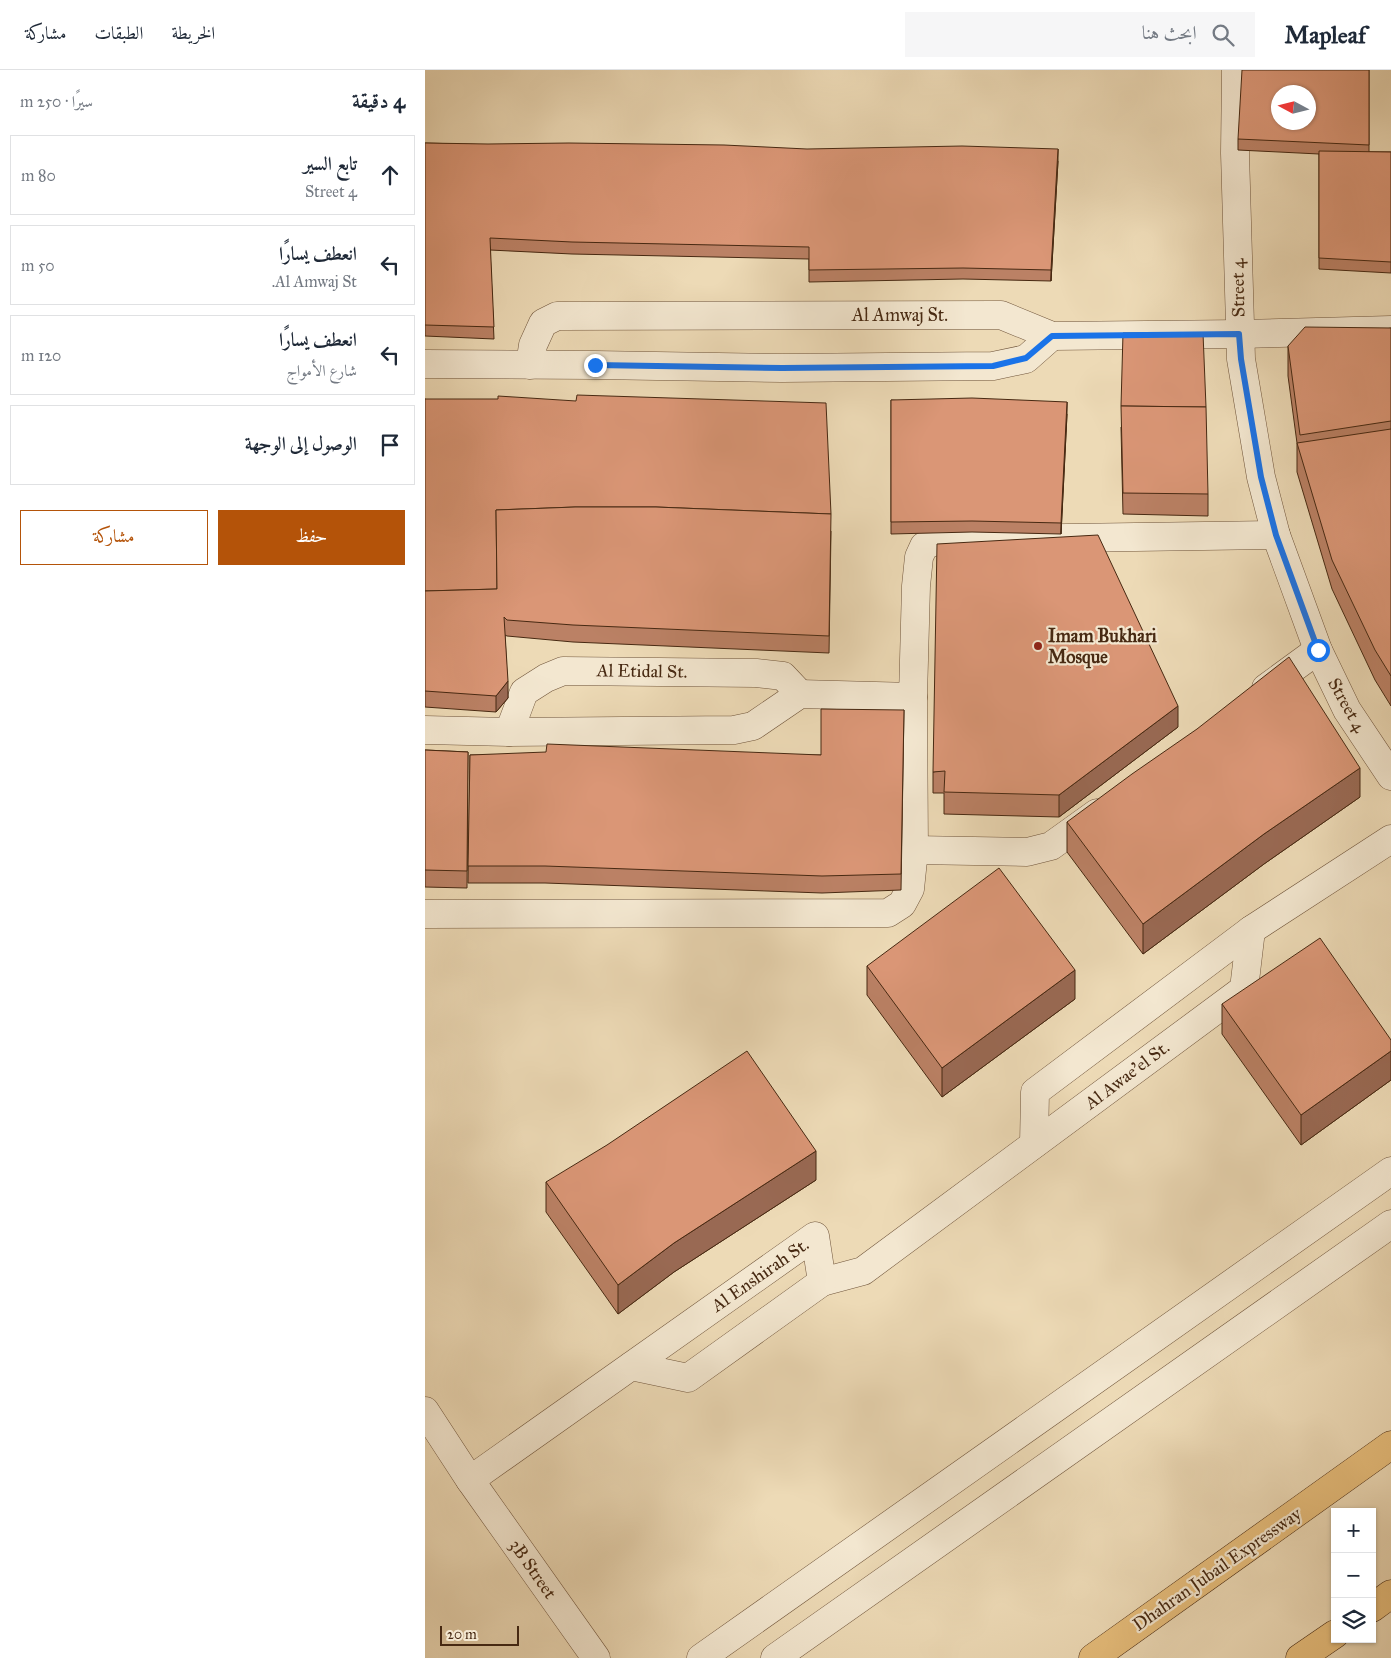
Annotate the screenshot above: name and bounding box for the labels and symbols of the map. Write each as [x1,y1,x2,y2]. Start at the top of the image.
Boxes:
north arrow [1271,85,1316,130]
street label: Street 4 [1226,258,1250,318]
street label: Al Amwaj St. [851,304,948,326]
route end [584,354,607,377]
place label: Imam Bukhari Mosque [1048,625,1158,669]
route start [1307,639,1330,662]
marker: Imam Bukhari Mosque [1032,640,1044,652]
street label: Al Etidal St. [595,659,688,683]
street label: Street 4 [1323,674,1371,737]
street label: Al Awae'el St. [1080,1036,1174,1115]
street label: Al Enshirah St. [706,1233,813,1317]
street label: Dhahran Jubail Expressway [1128,1502,1307,1636]
street label: 3B Street [505,1535,562,1604]
scale bar [440,1623,519,1646]

